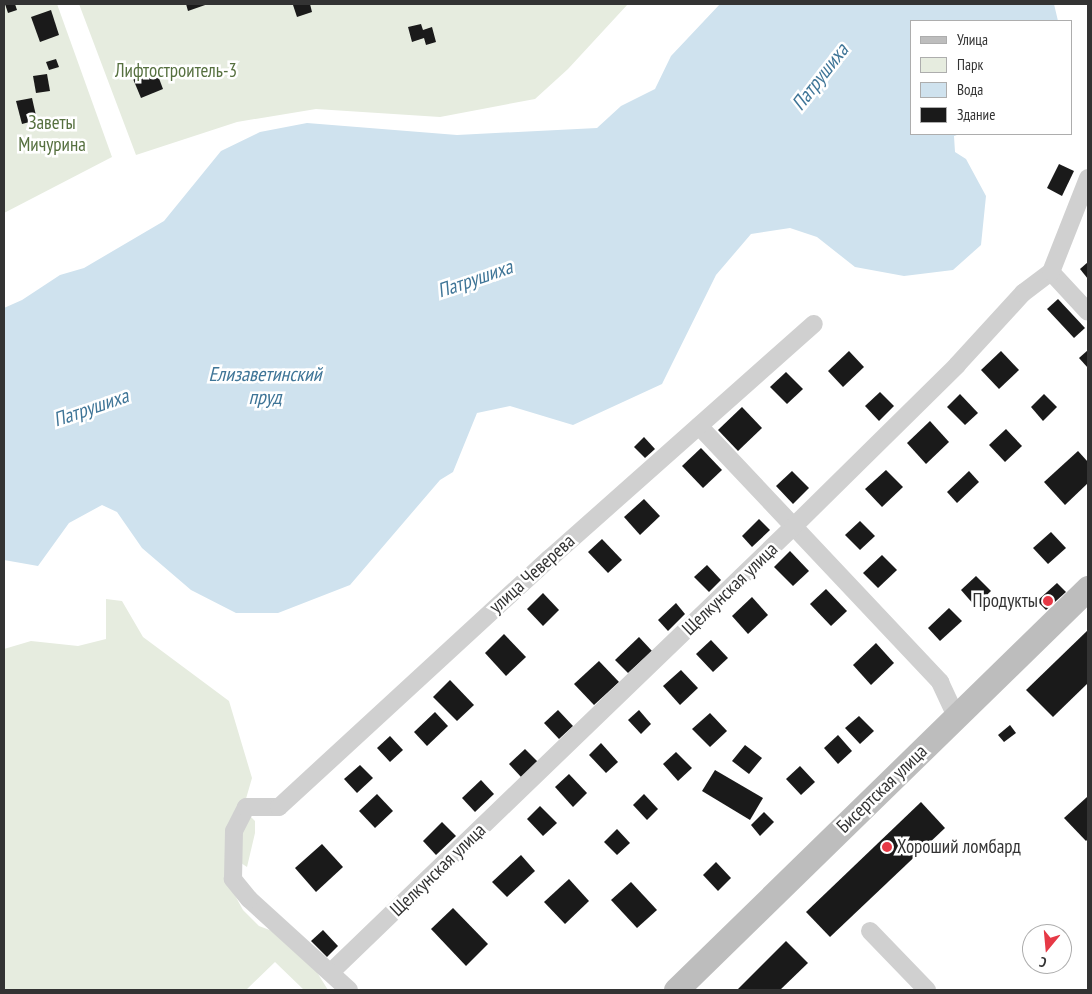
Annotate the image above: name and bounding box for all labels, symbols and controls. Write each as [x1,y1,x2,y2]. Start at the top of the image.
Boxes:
legend [910,20,1072,135]
text: Улица [957,30,988,49]
water label: Патрушиха [787,39,853,115]
text: Парк [957,55,983,74]
park label: Лифтостроитель-3 [115,60,237,82]
text: Вода [957,80,983,99]
text: Здание [957,105,995,124]
park label: Заветы Мичурина [18,112,86,156]
water label: Патрушиха [434,255,516,303]
water label: Елизаветинский пруд [208,363,322,410]
water label: Патрушиха [50,384,132,432]
street label: улица Чеверева [485,530,579,618]
street label: Щелкунская улица [678,538,782,640]
place label: Продукты [972,590,1038,612]
marker: Продукты [1042,595,1054,607]
street label: Бисертская улица [832,740,932,838]
street label: Щелкунская улица [386,819,490,921]
place label: Хороший ломбард [897,836,1021,858]
marker: Хороший ломбард [881,841,893,853]
north arrow [1022,924,1072,974]
text: С [1037,953,1049,972]

